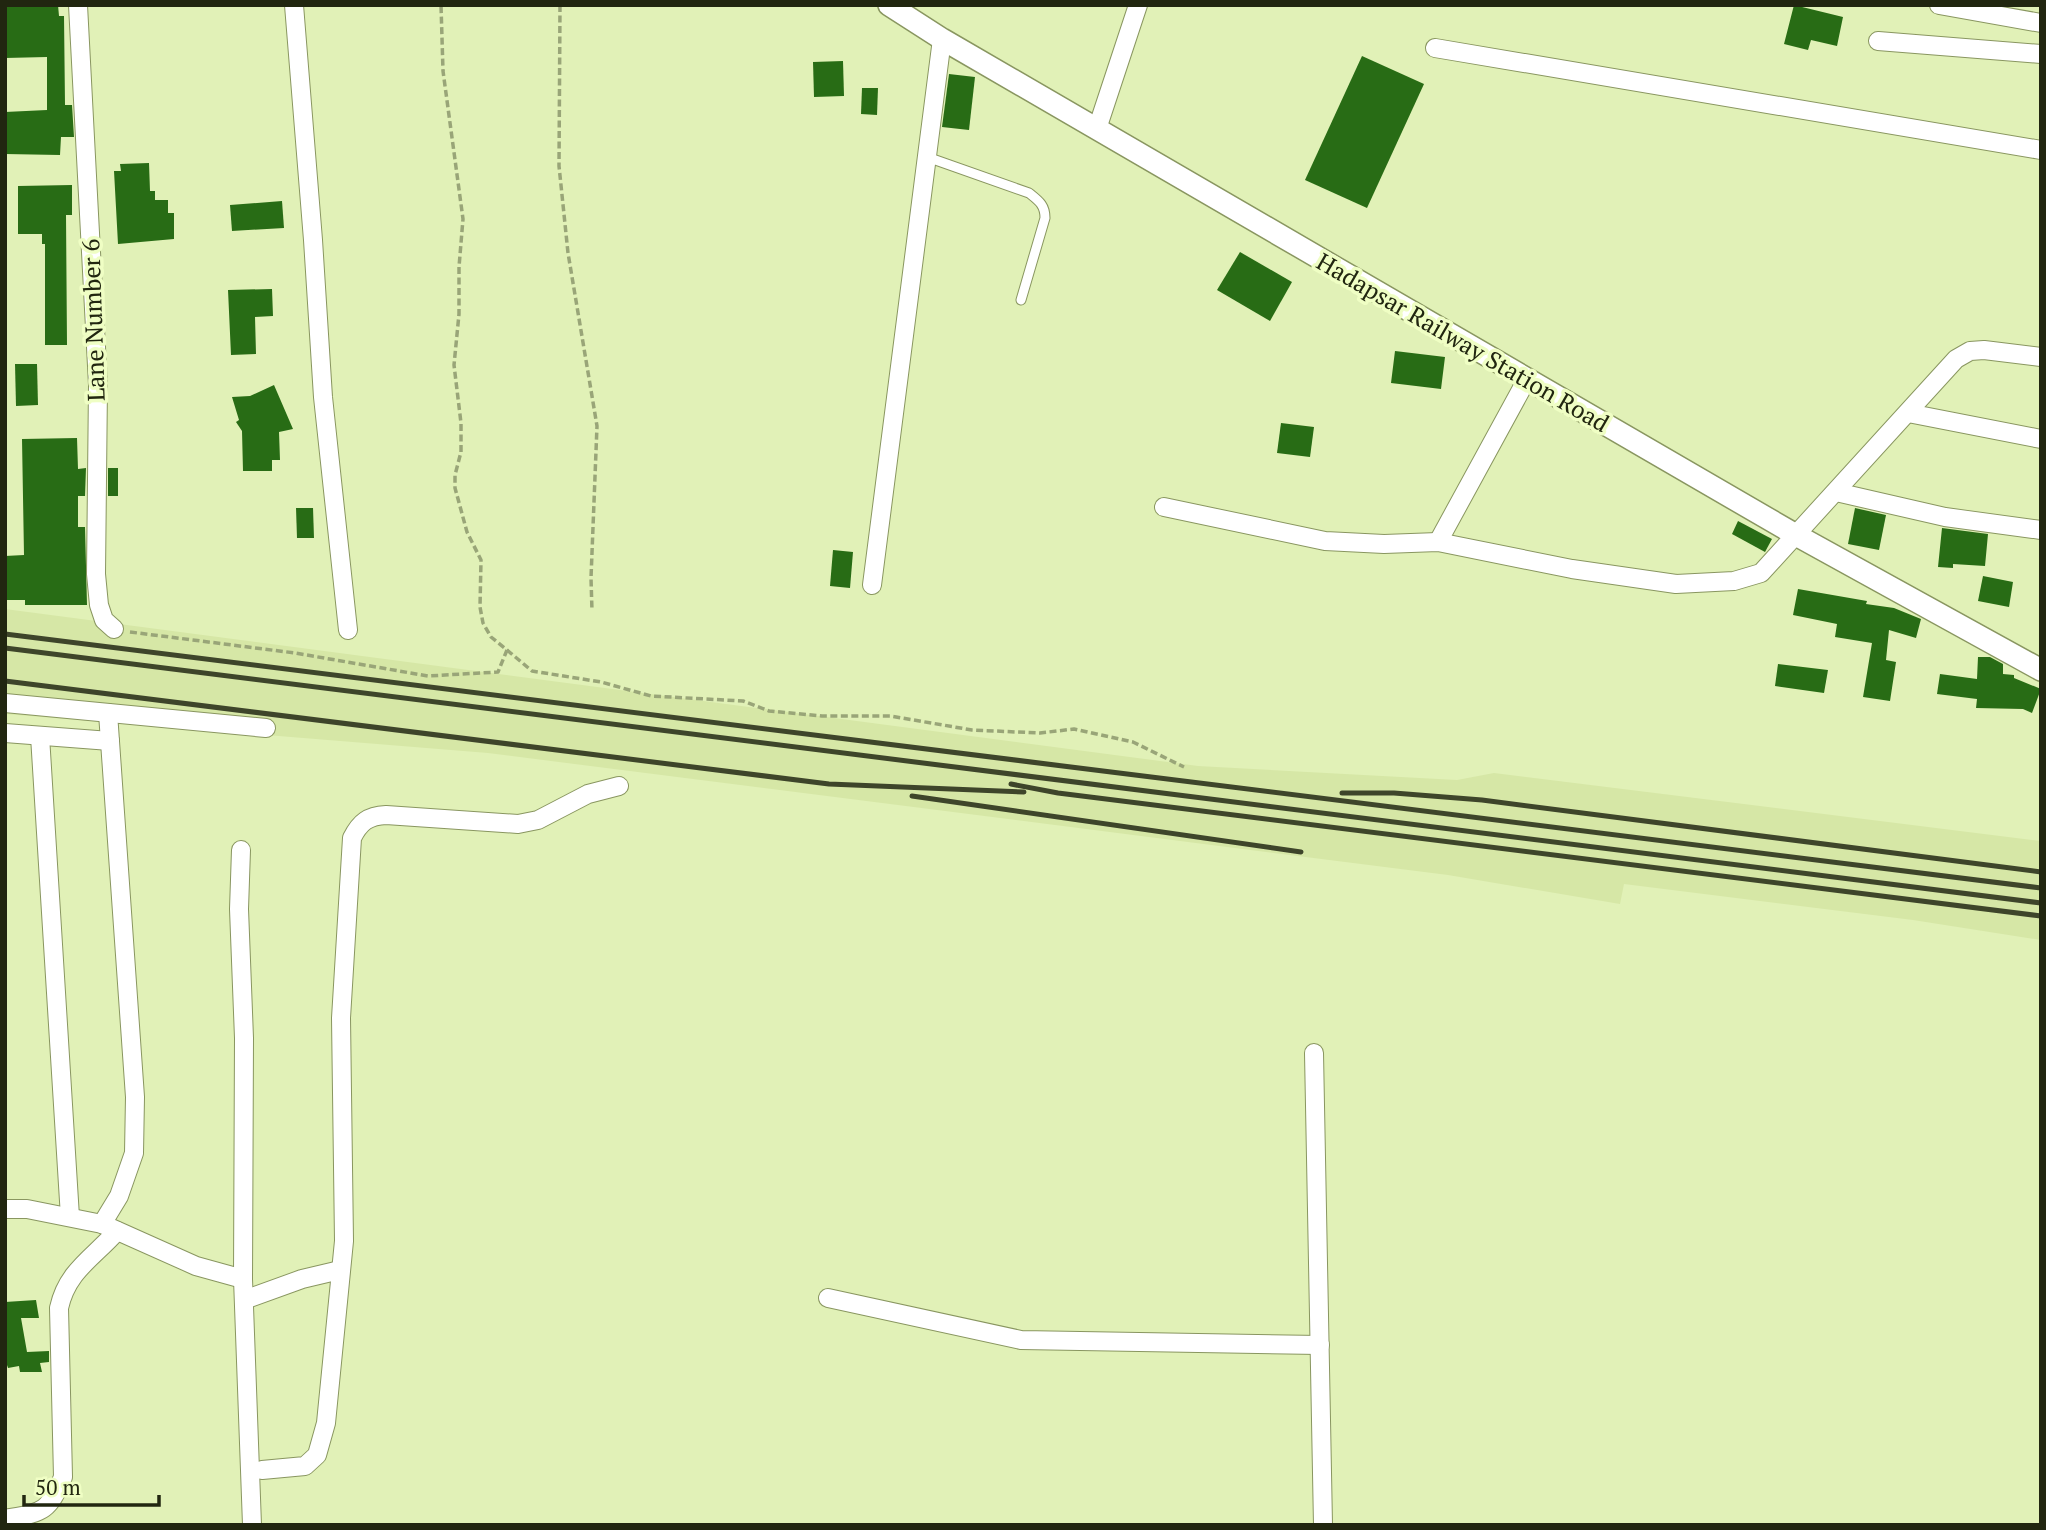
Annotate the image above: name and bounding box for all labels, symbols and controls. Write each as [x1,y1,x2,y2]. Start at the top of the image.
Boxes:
street label: Lane Number 6 [74,238,112,402]
street label: Hadapsar Railway Station Road [1311,245,1615,439]
scale bar [24,1464,159,1508]
text: 50 m [35,1473,81,1501]

